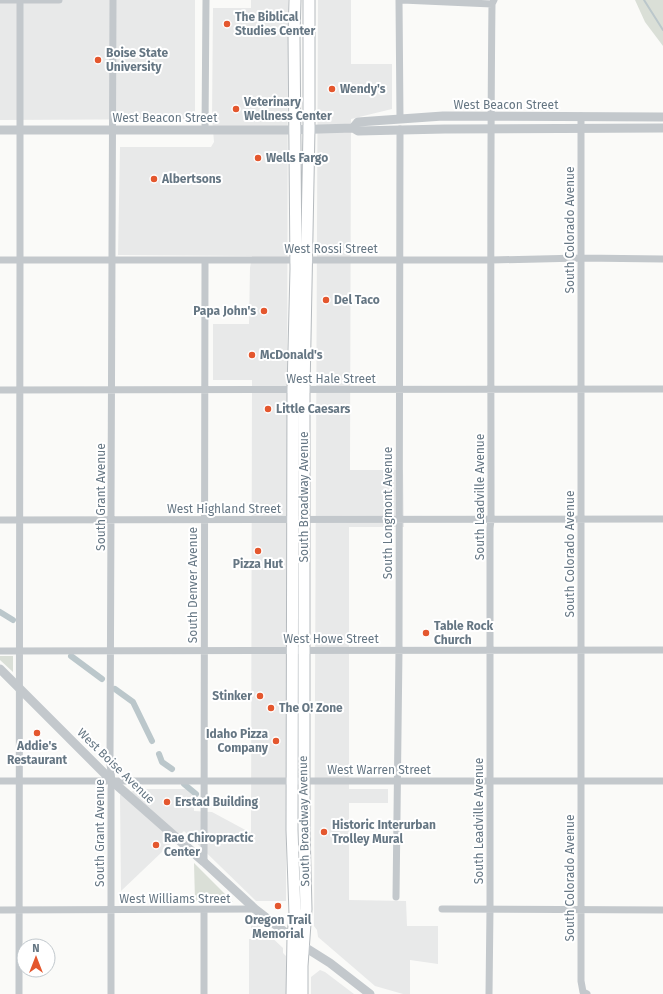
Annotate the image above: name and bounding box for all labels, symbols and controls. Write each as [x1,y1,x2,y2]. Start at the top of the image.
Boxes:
place label: The Biblical Studies Center [235,10,315,38]
marker: The Biblical Studies Center [222,19,232,29]
place label: Boise State University [106,46,168,74]
marker: Boise State University [93,55,103,65]
place label: Wendy's [340,82,386,96]
marker: Wendy's [327,84,337,94]
place label: Veterinary Wellness Center [243,95,332,123]
street label: West Beacon Street [454,98,559,112]
marker: Veterinary Wellness Center [231,104,241,114]
street label: West Beacon Street [113,111,218,125]
place label: Wells Fargo [266,151,328,165]
marker: Wells Fargo [253,153,263,163]
street label: South Colorado Avenue [563,167,577,293]
place label: Albertsons [161,172,222,186]
marker: Albertsons [149,174,159,184]
street label: West Rossi Street [284,242,379,256]
place label: Del Taco [334,293,380,307]
marker: Del Taco [321,295,331,305]
place label: Papa John's [193,304,256,318]
marker: Papa John's [259,306,269,316]
place label: McDonald's [260,348,323,362]
marker: McDonald's [247,350,257,360]
street label: West Hale Street [286,372,377,386]
place label: Little Caesars [276,402,351,416]
marker: Little Caesars [263,404,273,414]
street label: South Broadway Avenue [297,432,311,562]
street label: South Leadville Avenue [473,434,487,560]
street label: South Grant Avenue [94,443,108,551]
street label: South Longmont Avenue [381,447,395,579]
street label: South Colorado Avenue [563,491,577,617]
street label: West Highland Street [167,502,282,516]
street label: South Denver Avenue [186,527,200,643]
marker: Pizza Hut [253,546,263,556]
place label: Pizza Hut [233,557,284,571]
place label: Table Rock Church [434,619,494,647]
marker: Table Rock Church [421,628,431,638]
street label: West Howe Street [283,632,379,646]
place label: Stinker [212,689,252,703]
marker: Stinker [255,691,265,701]
place label: The O! Zone [279,701,343,715]
marker: The O! Zone [266,703,276,713]
street label: West Boise Avenue [74,725,158,807]
place label: Idaho Pizza Company [206,727,269,755]
marker: Addie's Restaurant [32,728,42,738]
marker: Idaho Pizza Company [271,736,281,746]
place label: Addie's Restaurant [7,739,67,767]
street label: South Broadway Avenue [296,755,312,887]
street label: South Leadville Avenue [472,758,486,884]
street label: West Warren Street [327,763,432,777]
street label: South Grant Avenue [93,779,107,887]
place label: Erstad Building [175,795,258,809]
marker: Erstad Building [162,797,172,807]
street label: South Colorado Avenue [563,815,577,941]
place label: Historic Interurban Trolley Mural [332,818,436,846]
marker: Historic Interurban Trolley Mural [319,827,329,837]
place label: Rae Chiropractic Center [164,831,254,859]
marker: Rae Chiropractic Center [151,840,161,850]
street label: West Williams Street [119,892,231,906]
marker: Oregon Trail Memorial [273,901,283,911]
place label: Oregon Trail Memorial [245,913,312,941]
north arrow [16,938,56,978]
text: N [32,942,40,955]

